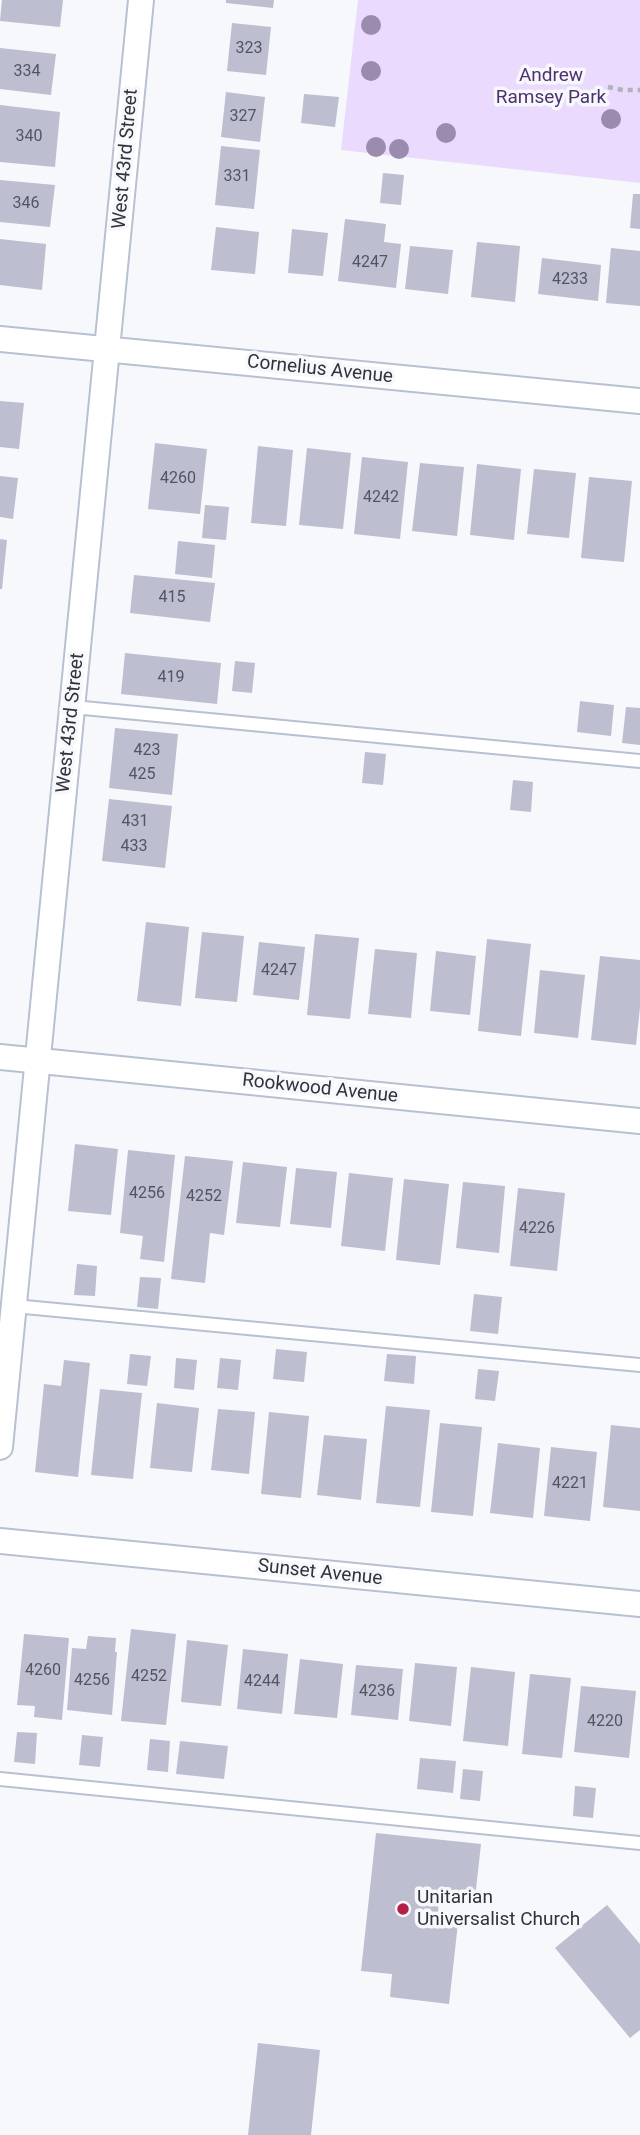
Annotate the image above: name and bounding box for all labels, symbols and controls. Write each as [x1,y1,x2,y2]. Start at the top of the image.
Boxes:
house number: 323 [236,39,262,59]
house number: 334 [14,62,40,82]
park label: Andrew Ramsey Park [496,65,606,109]
street label: West 43rd Street [109,88,143,230]
house number: 327 [230,107,256,127]
house number: 340 [16,127,42,147]
house number: 331 [224,167,250,187]
house number: 346 [13,194,39,214]
house number: 4247 [352,253,388,273]
house number: 4233 [552,270,588,290]
street label: Cornelius Avenue [246,351,394,389]
house number: 4260 [160,469,196,489]
house number: 4242 [363,488,399,508]
house number: 415 [159,588,185,608]
street label: West 43rd Street [52,652,90,794]
house number: 419 [158,668,184,688]
house number: 423 [134,741,160,761]
house number: 425 [129,765,155,785]
house number: 431 [122,812,148,832]
house number: 433 [121,837,147,857]
house number: 4247 [261,961,297,981]
street label: Rookwood Avenue [241,1069,399,1109]
house number: 4256 [129,1184,165,1204]
house number: 4252 [186,1187,222,1207]
house number: 4226 [519,1219,555,1239]
house number: 4221 [552,1474,588,1494]
street label: Sunset Avenue [257,1555,383,1591]
house number: 4260 [25,1661,61,1681]
house number: 4252 [131,1667,167,1687]
house number: 4256 [74,1671,110,1691]
house number: 4244 [244,1672,280,1692]
house number: 4236 [359,1682,395,1702]
house number: 4220 [587,1712,623,1732]
place label: Unitarian Universalist Church [417,1887,580,1931]
marker: Unitarian Universalist Church [395,1901,411,1917]

